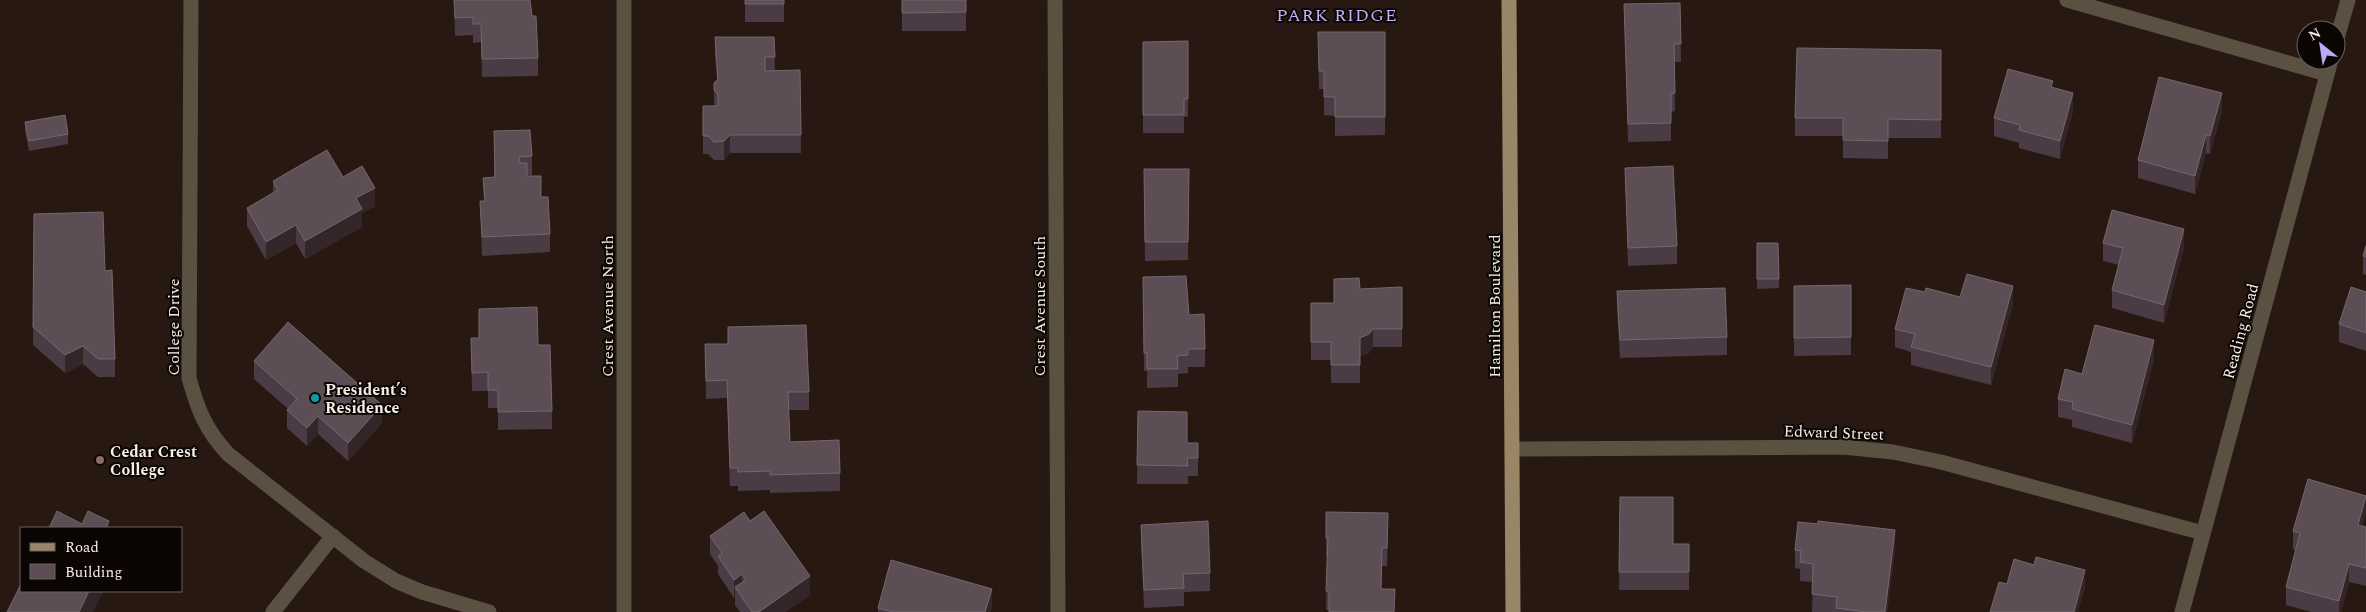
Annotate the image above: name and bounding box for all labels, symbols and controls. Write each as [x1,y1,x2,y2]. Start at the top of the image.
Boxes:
district label: PARK RIDGE [1276,2,1398,29]
north arrow [2296,20,2346,70]
text: N [2305,22,2325,46]
street label: Hamilton Boulevard [1483,234,1507,378]
street label: Crest Avenue North [596,235,620,377]
street label: Crest Avenue South [1028,236,1052,376]
street label: College Drive [162,279,186,375]
street label: Reading Road [2217,281,2265,382]
place label: President’s Residence [325,378,407,420]
marker: President’s Residence [309,392,321,404]
street label: Edward Street [1783,419,1885,447]
place label: Cedar Crest College [110,440,197,482]
marker: Cedar Crest College [94,454,106,466]
legend [20,527,182,592]
text: Road [65,536,99,559]
text: Building [65,561,122,584]

